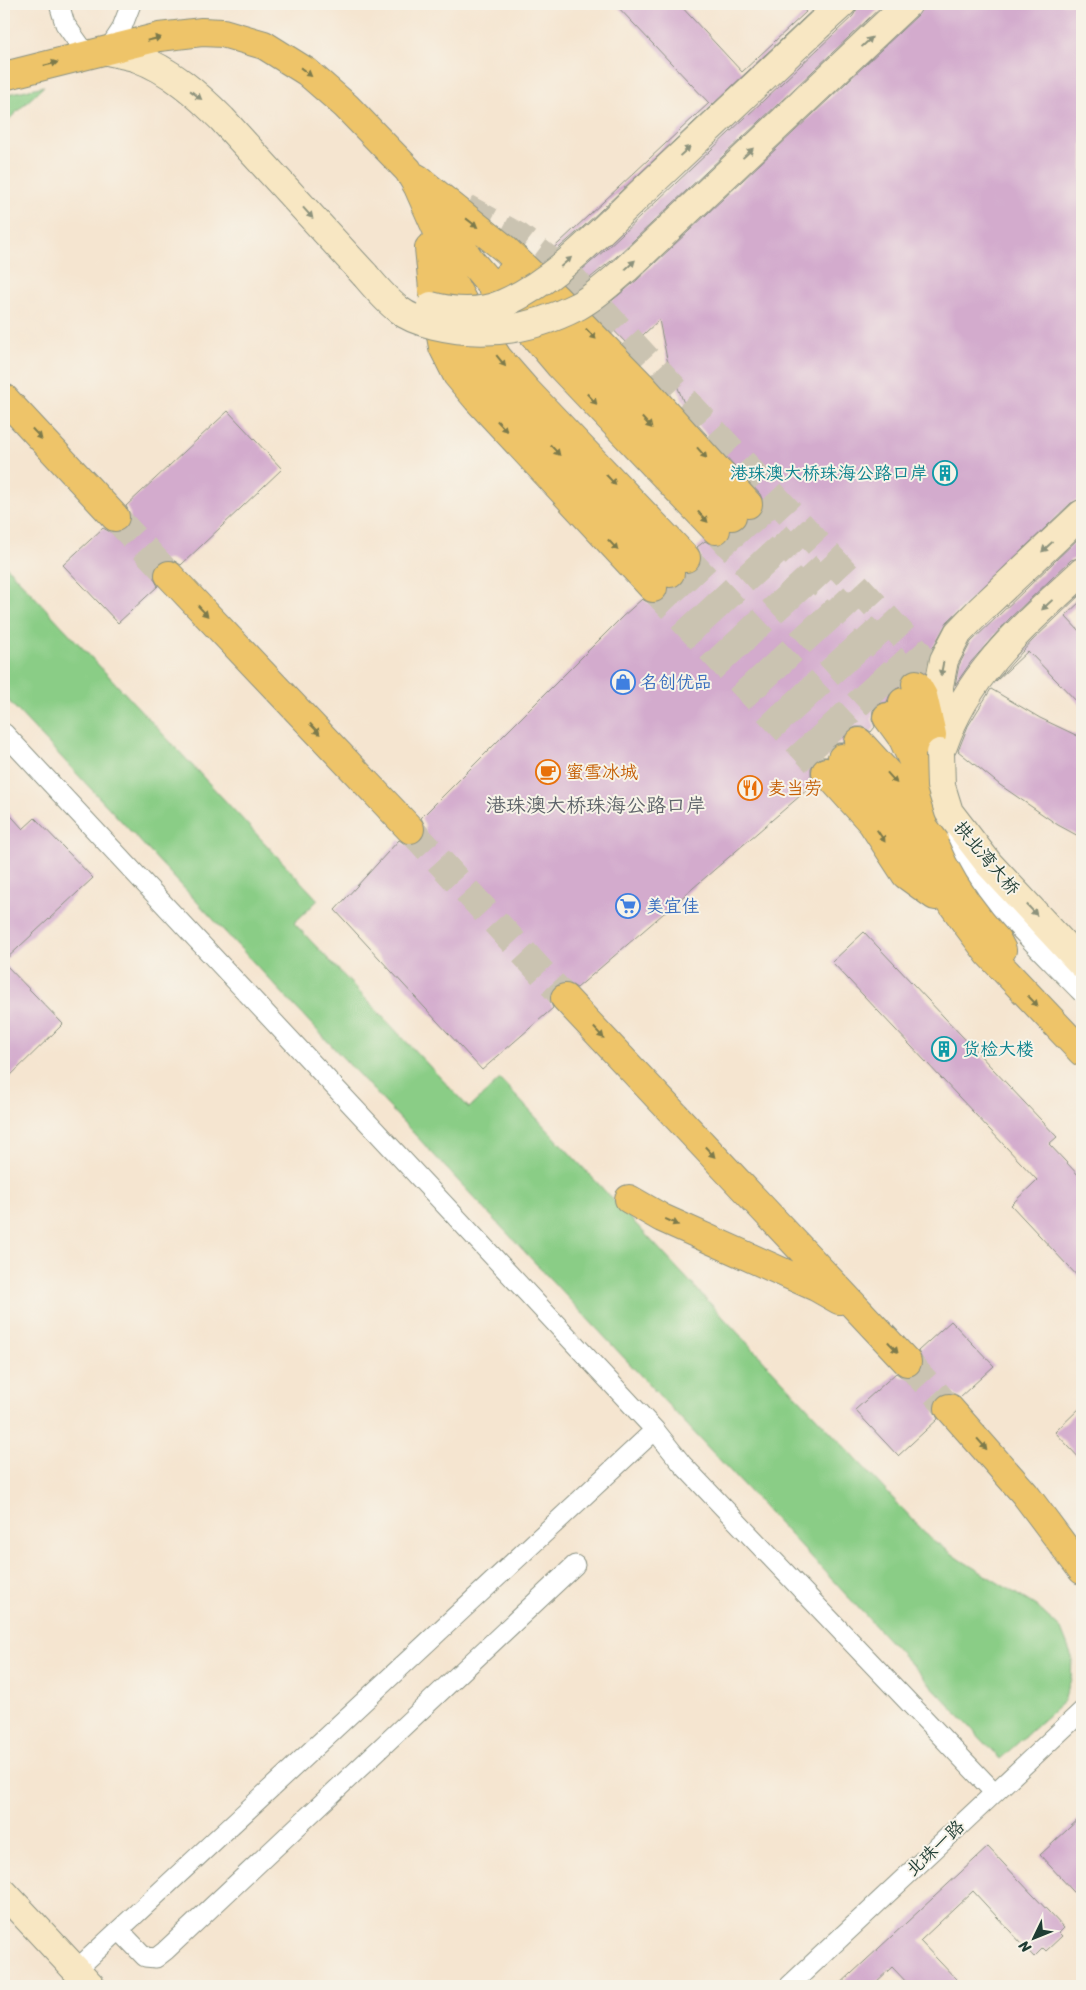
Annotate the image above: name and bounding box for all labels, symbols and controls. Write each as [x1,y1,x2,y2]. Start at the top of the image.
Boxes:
one-way arrow [146,35,161,43]
one-way arrow [860,36,872,48]
one-way arrow [44,60,59,68]
one-way arrow [299,67,313,77]
one-way arrow [189,90,202,101]
one-way arrow [679,145,691,157]
one-way arrow [742,147,754,159]
one-way arrow [302,206,314,218]
one-way arrow [466,218,479,229]
one-way arrow [559,256,572,267]
one-way arrow [624,259,636,271]
one-way arrow [585,328,597,340]
one-way arrow [495,354,506,367]
one-way arrow [586,392,598,404]
one-way arrow [641,416,653,428]
one-way arrow [496,420,508,432]
one-way arrow [31,427,43,439]
one-way arrow [549,443,561,455]
one-way arrow [696,446,708,458]
place label: 港珠澳大桥珠海公路口岸 [730,457,928,489]
building icon: 港珠澳大桥珠海公路口岸 [932,460,958,486]
one-way arrow [605,474,617,486]
one-way arrow [697,511,709,523]
one-way arrow [607,538,619,550]
one-way arrow [1041,541,1053,553]
one-way arrow [1041,599,1053,611]
one-way arrow [197,604,209,616]
one-way arrow [938,661,946,676]
place label: 名创优品 [640,666,712,698]
shop icon: 名创优品 [610,669,636,695]
one-way arrow [309,722,321,734]
place label: 蜜雪冰城 [566,756,638,788]
cafe icon: 蜜雪冰城 [535,759,561,785]
one-way arrow [886,771,898,783]
place label: 麦当劳 [768,772,822,804]
restaurant icon: 麦当劳 [737,775,763,801]
district label: 港珠澳大桥珠海公路口岸 [486,788,706,823]
street label: 拱北湾大桥 [946,813,1028,903]
one-way arrow [876,829,886,842]
place label: 美宜佳 [646,890,700,922]
supermarket icon: 美宜佳 [615,893,641,919]
one-way arrow [1026,903,1038,915]
one-way arrow [1027,995,1039,1007]
one-way arrow [593,1027,605,1039]
place label: 货检大楼 [962,1033,1034,1065]
building icon: 货检大楼 [931,1036,957,1062]
one-way arrow [704,1146,716,1158]
one-way arrow [665,1219,679,1227]
one-way arrow [887,1341,899,1353]
one-way arrow [976,1438,987,1451]
street label: 北珠一路 [898,1812,972,1884]
north arrow [1008,1912,1058,1962]
text: N [1012,1934,1038,1959]

